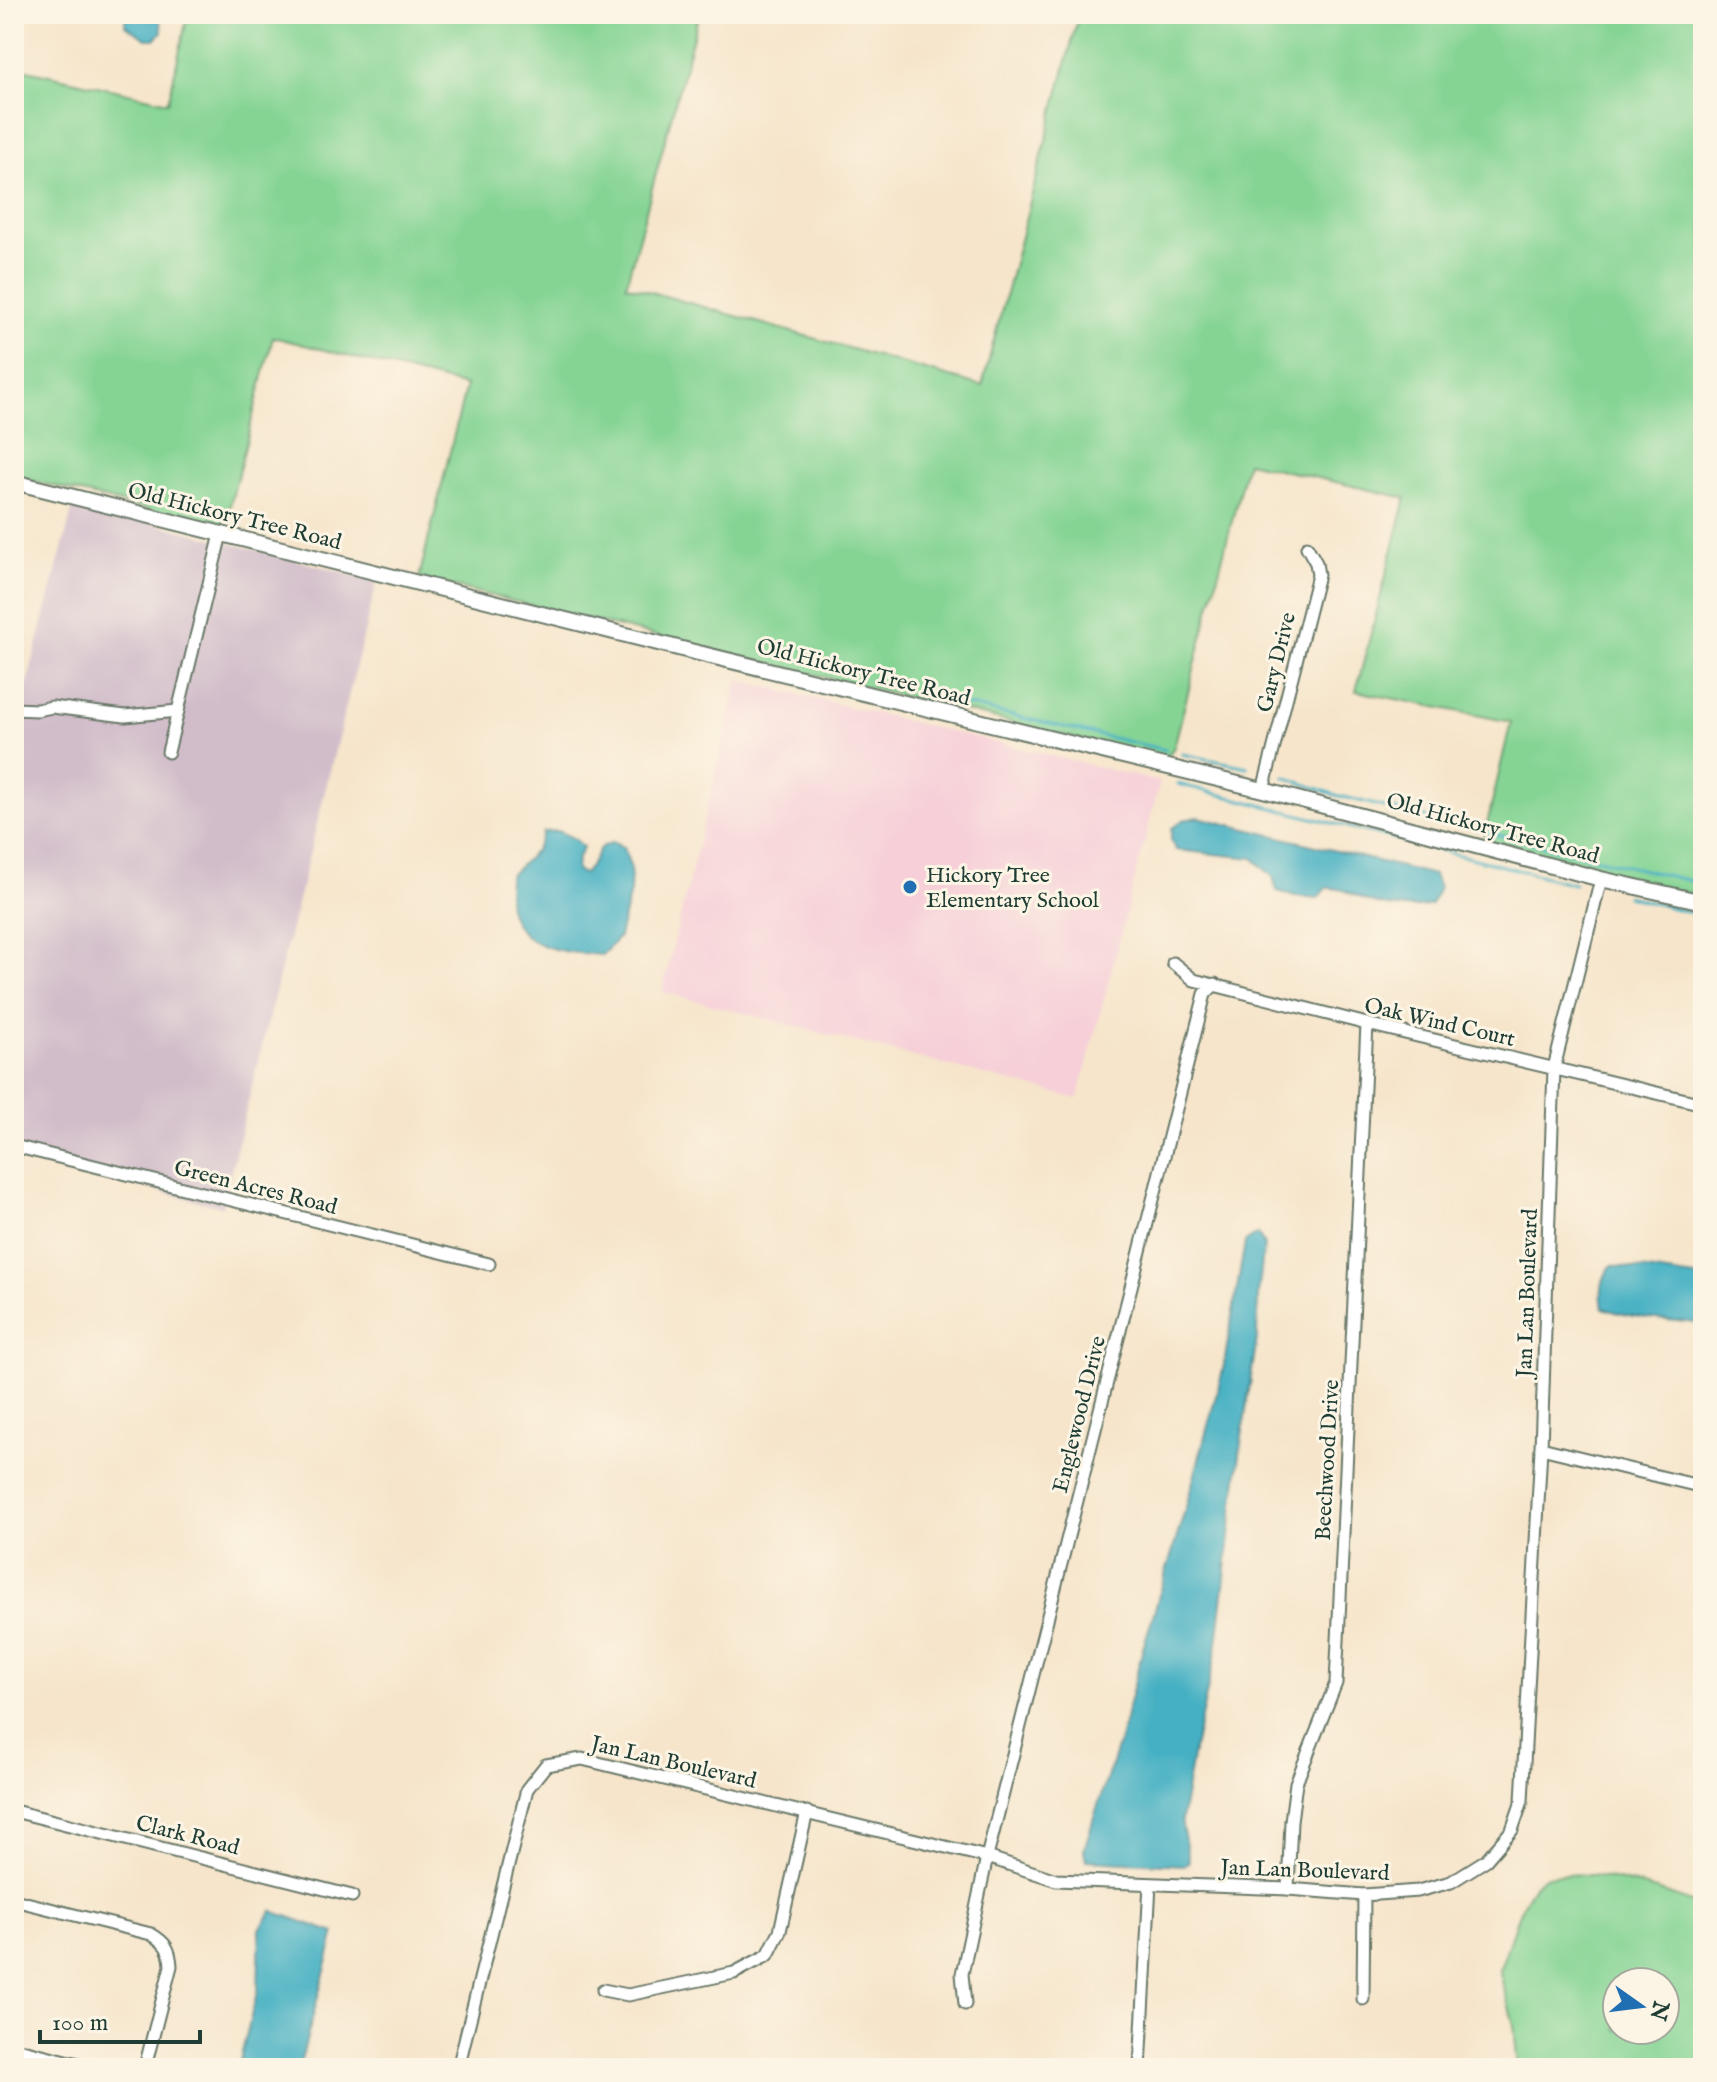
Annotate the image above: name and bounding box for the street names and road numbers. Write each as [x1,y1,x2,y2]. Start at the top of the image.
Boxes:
street label: Old Hickory Tree Road [125,477,344,557]
street label: Gary Drive [1251,610,1303,715]
street label: Old Hickory Tree Road [754,633,973,713]
street label: Old Hickory Tree Road [1383,787,1602,871]
street label: Oak Wind Court [1361,992,1518,1054]
street label: Green Acres Road [171,1154,340,1222]
street label: Jan Lan Boulevard [1511,1208,1545,1381]
street label: Englewood Drive [1047,1333,1113,1496]
street label: Beechwood Drive [1310,1379,1346,1541]
street label: Jan Lan Boulevard [585,1730,759,1796]
street label: Clark Road [133,1810,242,1862]
street label: Jan Lan Boulevard [1217,1854,1390,1888]

